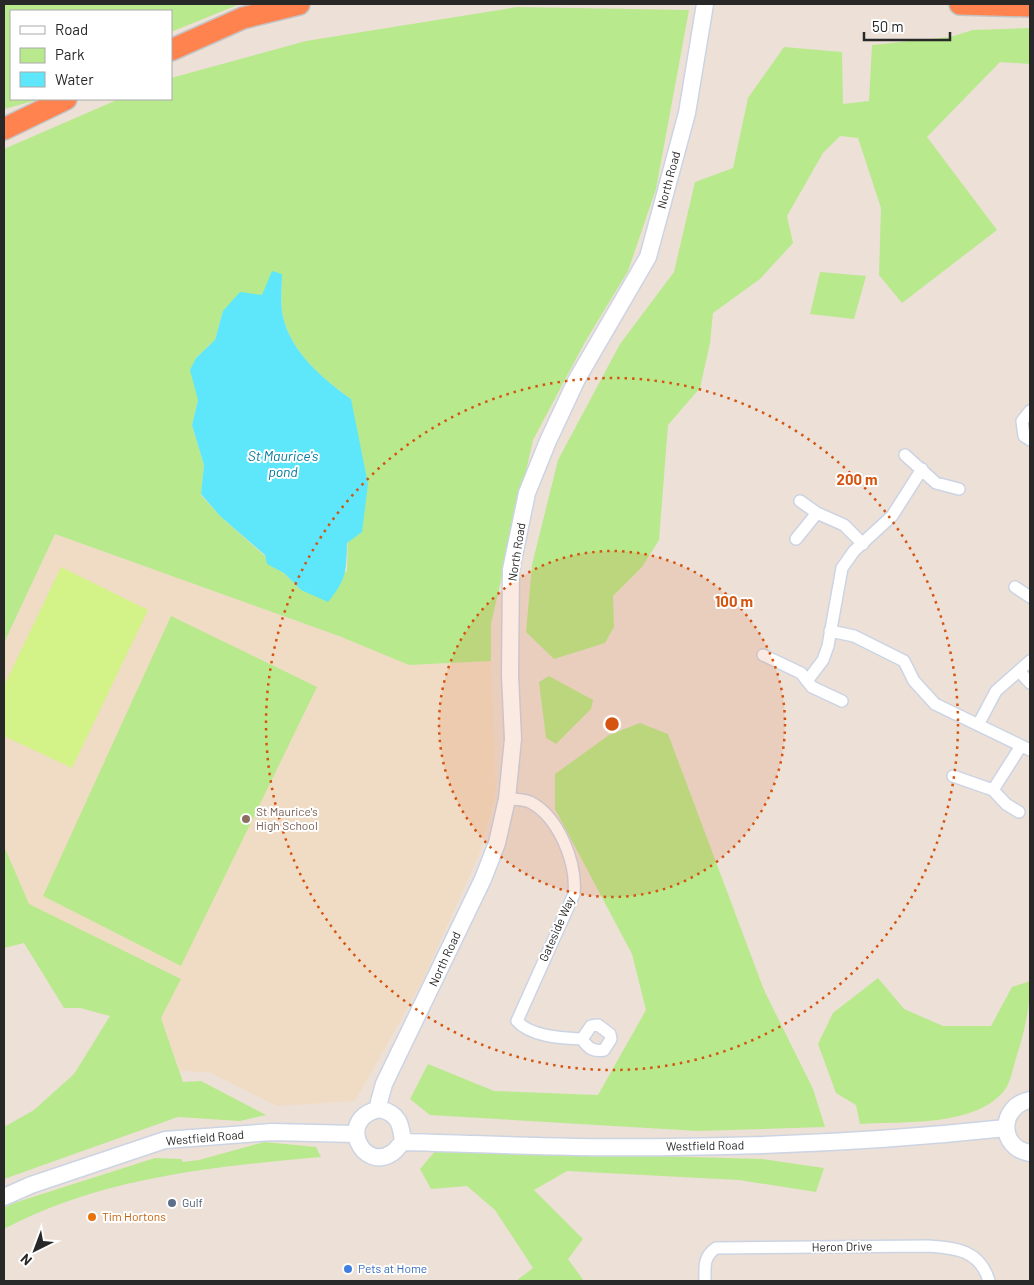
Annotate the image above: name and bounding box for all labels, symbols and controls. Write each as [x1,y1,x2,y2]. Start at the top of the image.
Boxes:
legend [10,10,172,100]
scale bar [864,10,950,42]
text: 50 m [872,17,904,35]
text: Road [55,20,88,38]
text: Park [55,45,85,63]
text: Water [55,70,94,88]
street label: North Road [654,149,682,210]
water label: St Maurice's pond [248,447,319,480]
text: 200 m [836,470,878,488]
street label: North Road [504,522,528,582]
text: 100 m [715,592,753,610]
centre of rings [603,715,621,733]
place label: St Maurice's High School [256,804,318,832]
marker: St Maurice's High School [240,813,252,825]
street label: Gateside Way [536,894,577,963]
street label: North Road [425,929,463,988]
street label: Westfield Road [165,1127,245,1147]
street label: Westfield Road [666,1137,744,1153]
place label: Gulf [182,1195,203,1209]
marker: Gulf [166,1197,178,1209]
place label: Tim Hortons [102,1209,166,1223]
marker: Tim Hortons [86,1211,98,1223]
north arrow [10,1225,60,1275]
street label: Heron Drive [812,1238,872,1254]
text: N [17,1251,35,1269]
place label: Pets at Home [358,1261,427,1275]
marker: Pets at Home [342,1263,354,1275]

